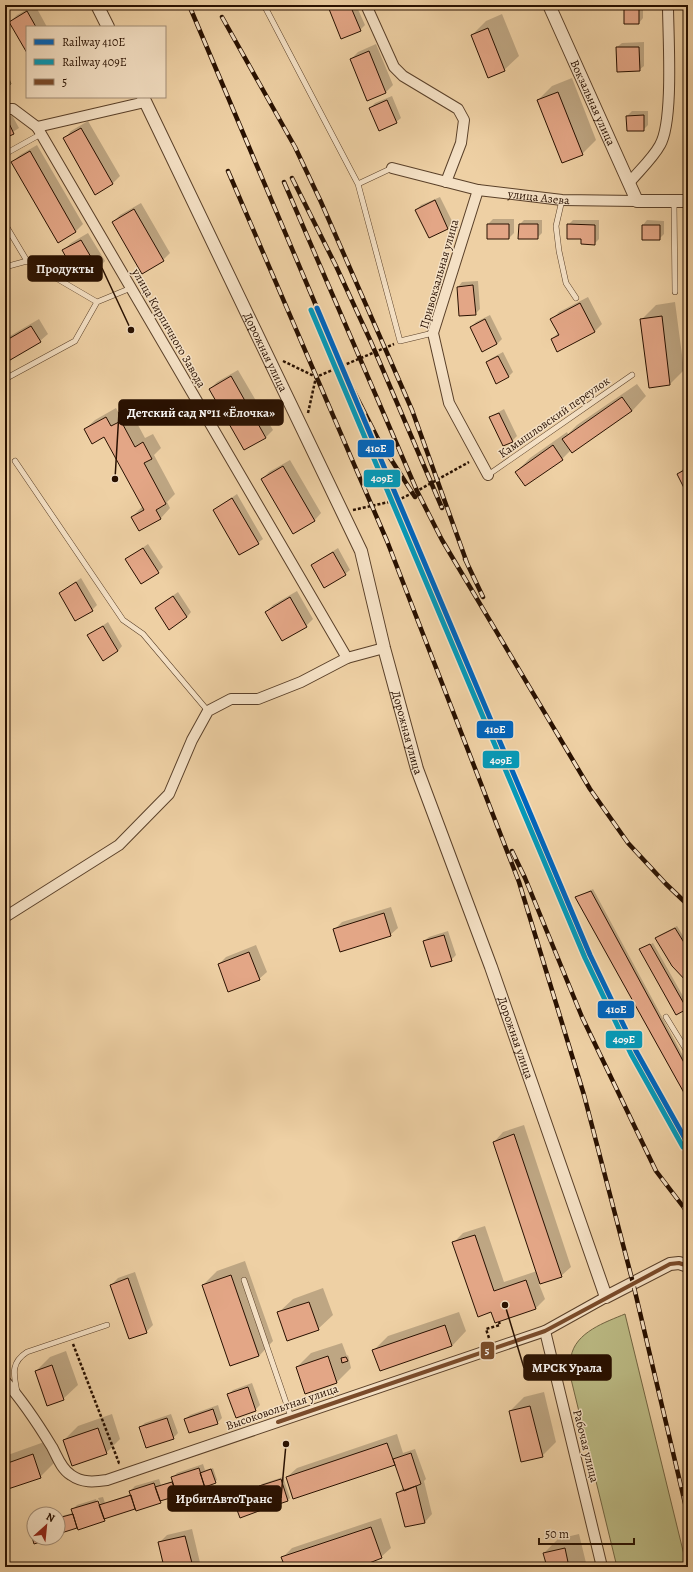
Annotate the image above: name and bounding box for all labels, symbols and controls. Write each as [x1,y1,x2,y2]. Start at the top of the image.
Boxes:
legend [26,26,166,98]
text: Railway 410E [62,34,125,50]
text: Railway 409E [62,54,127,70]
street label: Вокзальная улица [567,57,619,149]
text: 5 [62,74,67,90]
street label: улица Азева [506,186,570,208]
street label: Привокзальная улица [416,217,462,331]
callout: Продукты [28,256,102,281]
text: Продукты [36,260,94,277]
street label: улица Кирпичного Завода [128,265,210,391]
street label: Дорожная улица [240,310,292,395]
street label: Камышловский переулок [495,373,613,461]
callout: Детский сад №11 «Ёлочка» [119,400,283,425]
text: Детский сад №11 «Ёлочка» [127,404,275,421]
line badge: 410E [357,439,395,458]
text: 410E [365,441,387,456]
line badge: 409E [363,469,401,488]
text: 409E [371,471,394,486]
street label: Дорожная улица [388,689,427,777]
line badge: 410E [476,720,514,739]
text: 410E [484,722,506,737]
line badge: 409E [482,750,520,769]
text: 409E [490,753,513,768]
street label: Дорожная улица [494,994,538,1082]
line badge: 410E [597,1000,635,1019]
text: 410E [605,1002,627,1017]
line badge: 409E [605,1030,643,1049]
text: 409E [613,1032,636,1047]
line badge: 5 [480,1341,495,1360]
text: 5 [485,1343,490,1358]
callout: МРСК Урала [524,1355,611,1380]
text: МРСК Урала [532,1359,603,1376]
street label: Высоковольтная улица [224,1380,341,1434]
street label: Рабочая улица [569,1408,603,1484]
callout: ИрбитАвтоТранс [168,1486,281,1511]
text: ИрбитАвтоТранс [176,1490,273,1507]
north arrow [26,1506,66,1546]
text: N [43,1509,57,1526]
scale bar [539,1520,634,1546]
text: 50 m [545,1526,569,1542]

